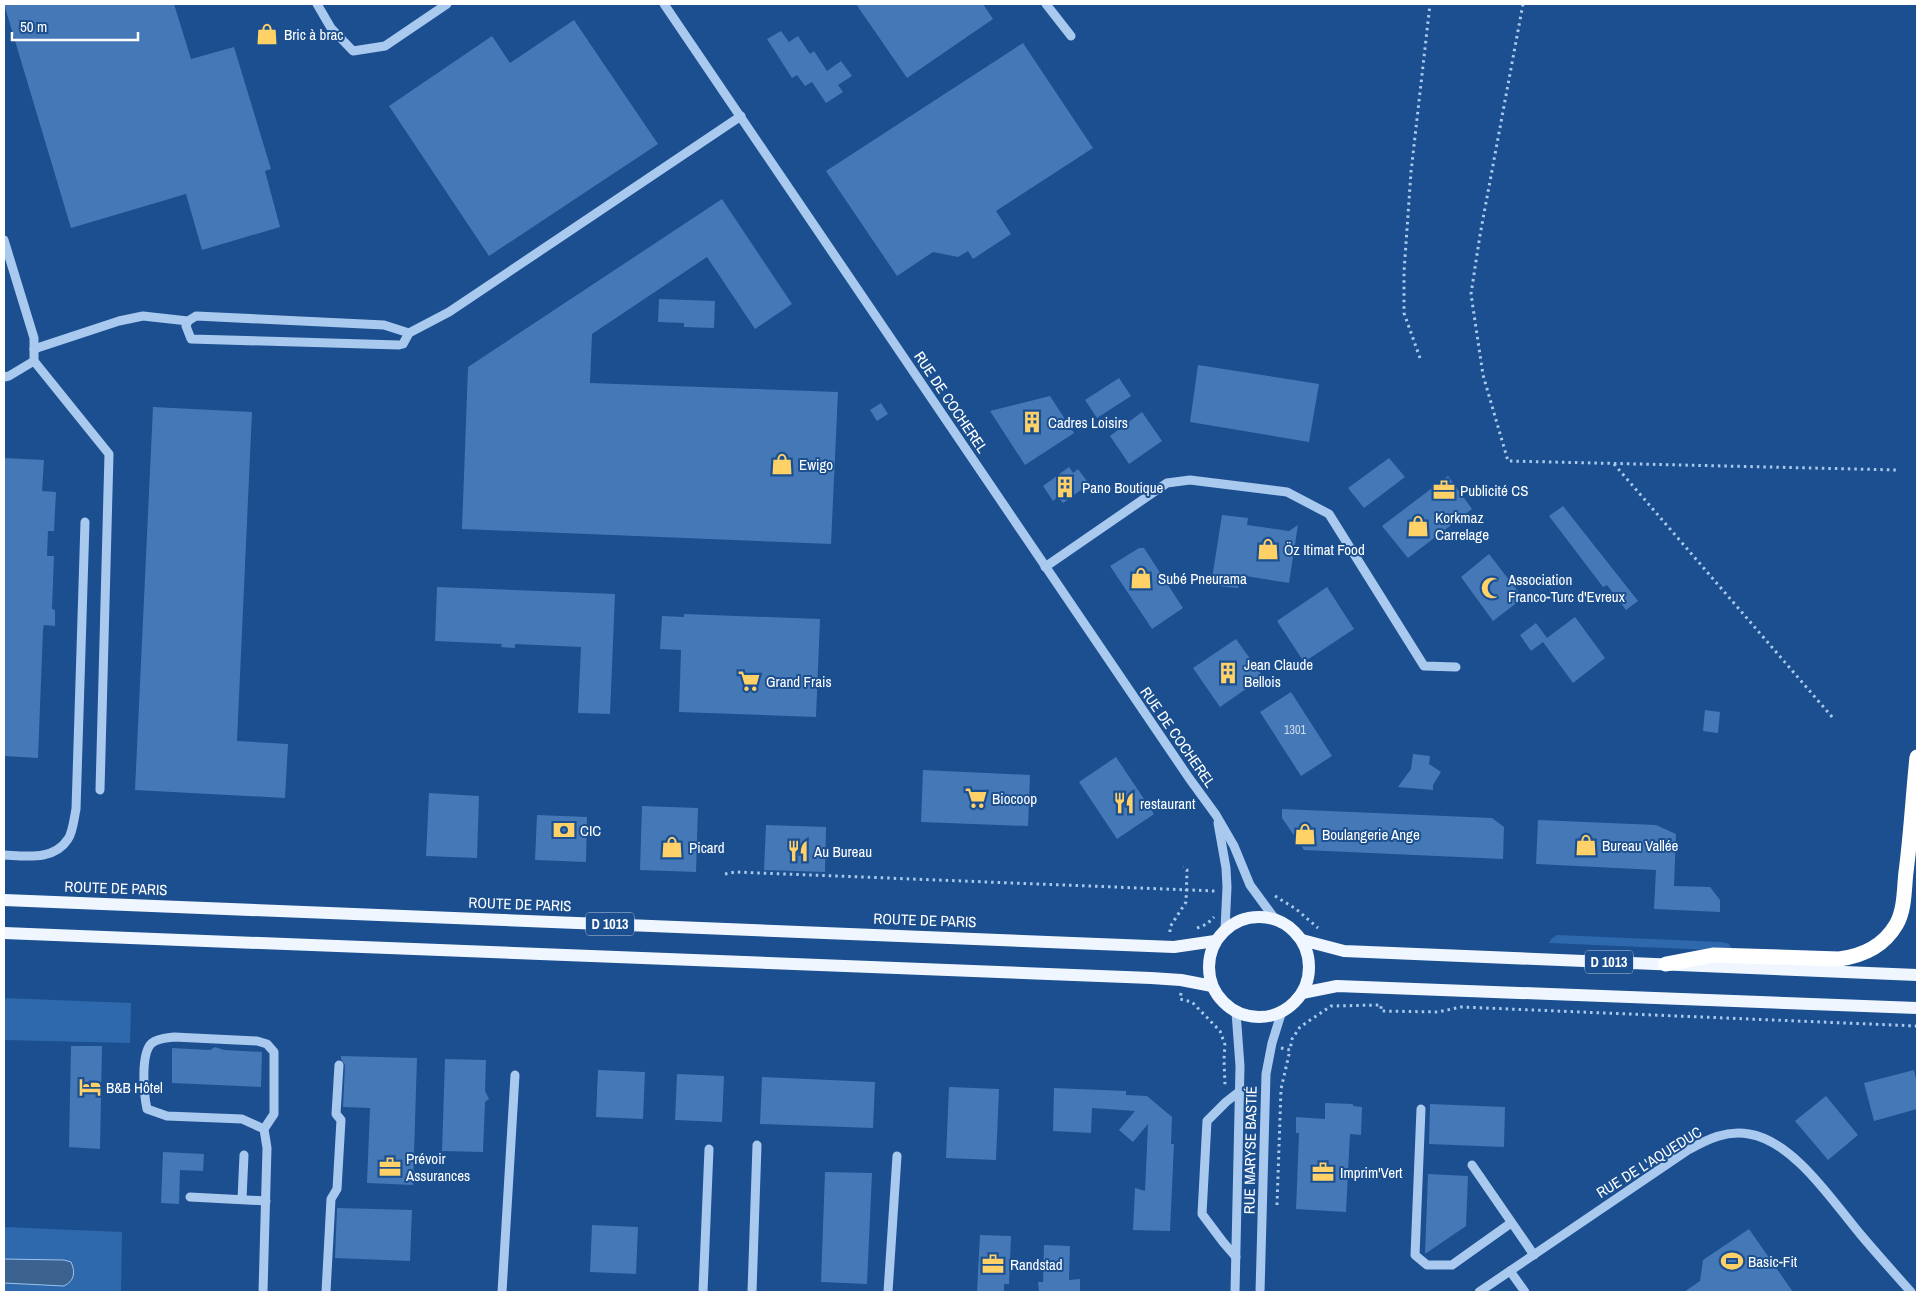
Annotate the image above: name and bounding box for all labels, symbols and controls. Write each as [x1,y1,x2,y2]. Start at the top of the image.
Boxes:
scale bar [12,10,139,42]
text: 50 m [20,16,47,37]
shop icon: Bric à brac [254,21,280,47]
place label: Bric à brac [284,24,343,45]
street label: RUE DE COCHEREL [909,347,993,457]
building icon: Cadres Loisirs [1019,409,1045,435]
place label: Cadres Loisirs [1048,412,1128,433]
shop icon: Ewigo [769,451,795,477]
place label: Ewigo [799,454,833,475]
building icon: Pano Boutique [1052,474,1078,500]
place label: Pano Boutique [1082,477,1164,498]
office icon: Publicité CS [1431,477,1457,503]
place label: Publicité CS [1460,480,1528,501]
place label: Korkmaz Carrelage [1435,507,1489,545]
shop icon: Korkmaz Carrelage [1405,513,1431,539]
shop icon: Öz Itimat Food [1255,536,1281,562]
place label: Öz Itimat Food [1284,539,1365,560]
shop icon: Subé Pneurama [1128,565,1154,591]
place label: Subé Pneurama [1158,568,1247,589]
place label: Association Franco-Turc d'Evreux [1507,569,1626,607]
mosque icon: Association Franco-Turc d'Evreux [1479,575,1505,601]
place label: Jean Claude Bellois [1244,654,1313,692]
building icon: Jean Claude Bellois [1215,660,1241,686]
supermarket icon: Grand Frais [736,668,762,694]
place label: Grand Frais [766,671,832,692]
street label: RUE DE COCHEREL [1135,683,1221,792]
house number: 1301 [1284,722,1306,738]
supermarket icon: Biocoop [963,785,989,811]
place label: Biocoop [992,788,1037,809]
restaurant icon: restaurant [1111,790,1137,816]
place label: restaurant [1140,793,1196,814]
bank icon: CIC [551,817,577,843]
place label: CIC [580,820,601,841]
shop icon: Boulangerie Ange [1292,821,1318,847]
place label: Boulangerie Ange [1322,824,1420,845]
shop icon: Bureau Vallée [1573,832,1599,858]
shop icon: Picard [659,834,685,860]
place label: Bureau Vallée [1602,835,1679,856]
place label: Picard [689,837,725,858]
restaurant icon: Au Bureau [785,838,811,864]
place label: Au Bureau [813,841,872,862]
street label: ROUTE DE PARIS [64,876,168,900]
street label: ROUTE DE PARIS [468,892,572,916]
street label: ROUTE DE PARIS [873,908,977,932]
road number: D 1013 [586,912,634,936]
road number: D 1013 [1585,950,1633,974]
hotel icon: B&B Hôtel [77,1074,103,1100]
place label: B&B Hôtel [106,1077,163,1098]
street label: RUE MARYSE BASTIÉ [1238,1086,1262,1214]
street label: RUE DE L'AQUEDUC [1592,1121,1706,1203]
place label: Prévoir Assurances [405,1148,470,1186]
office icon: Prévoir Assurances [377,1154,403,1180]
office icon: Imprim'Vert [1310,1159,1336,1185]
place label: Imprim'Vert [1340,1162,1403,1183]
sports icon: Basic-Fit [1719,1248,1745,1274]
office icon: Randstad [980,1251,1006,1277]
place label: Basic-Fit [1748,1251,1798,1272]
place label: Randstad [1010,1254,1063,1275]

